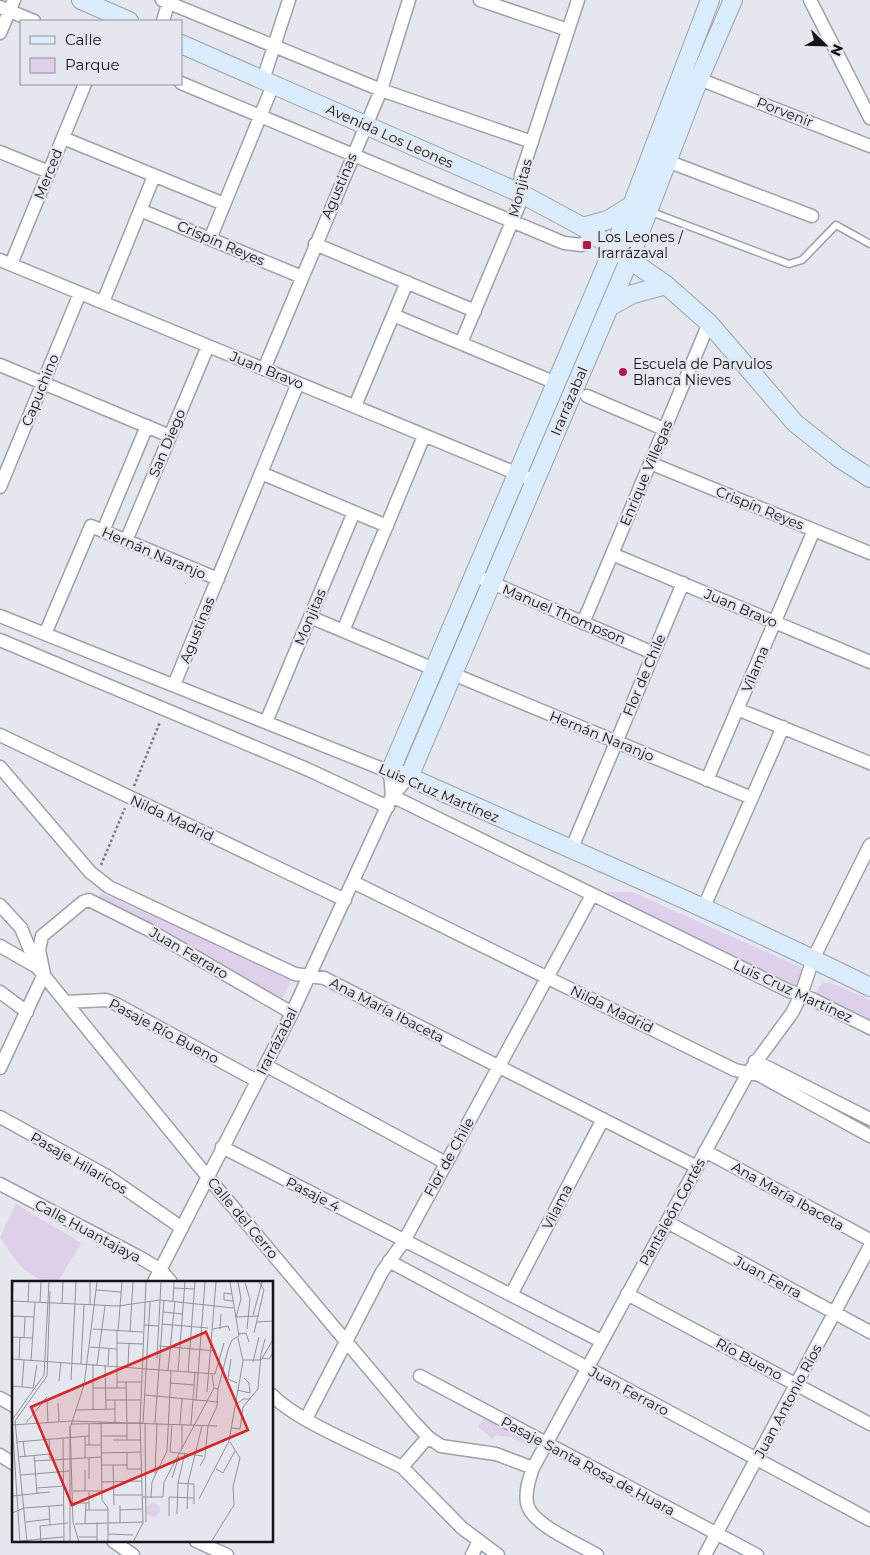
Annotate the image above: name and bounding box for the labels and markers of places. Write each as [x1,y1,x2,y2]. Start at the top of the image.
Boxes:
place label: Los Leones / Irarrázaval [597,228,684,262]
marker: Los Leones / Irarrázaval [581,239,593,251]
place label: Escuela de Parvulos Blanca Nieves [633,355,773,389]
marker: Escuela de Parvulos Blanca Nieves [617,366,629,378]

